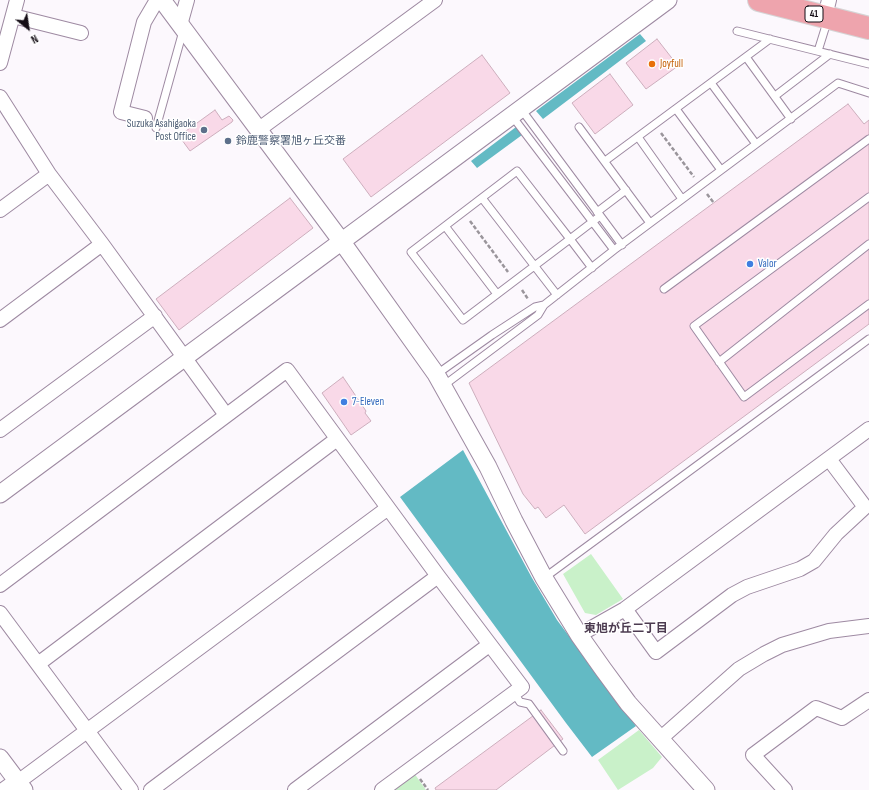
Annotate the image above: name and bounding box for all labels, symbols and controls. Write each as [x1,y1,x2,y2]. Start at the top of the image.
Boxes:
road number: 41 [805,6,823,22]
north arrow [8,8,48,48]
text: N [28,32,40,46]
place label: Joyfull [660,57,683,71]
marker: Joyfull [647,59,657,69]
place label: Suzuka Asahigaoka Post Office [127,117,196,143]
marker: Suzuka Asahigaoka Post Office [199,125,209,135]
place label: 鈴鹿警察署旭ヶ丘交番 [236,134,346,148]
marker: 鈴鹿警察署旭ヶ丘交番 [223,136,233,146]
place label: Valor [758,257,777,271]
marker: Valor [745,259,755,269]
place label: 7-Eleven [352,395,384,409]
marker: 7-Eleven [339,397,349,407]
district label: 東旭が丘二丁目 [584,622,668,636]

